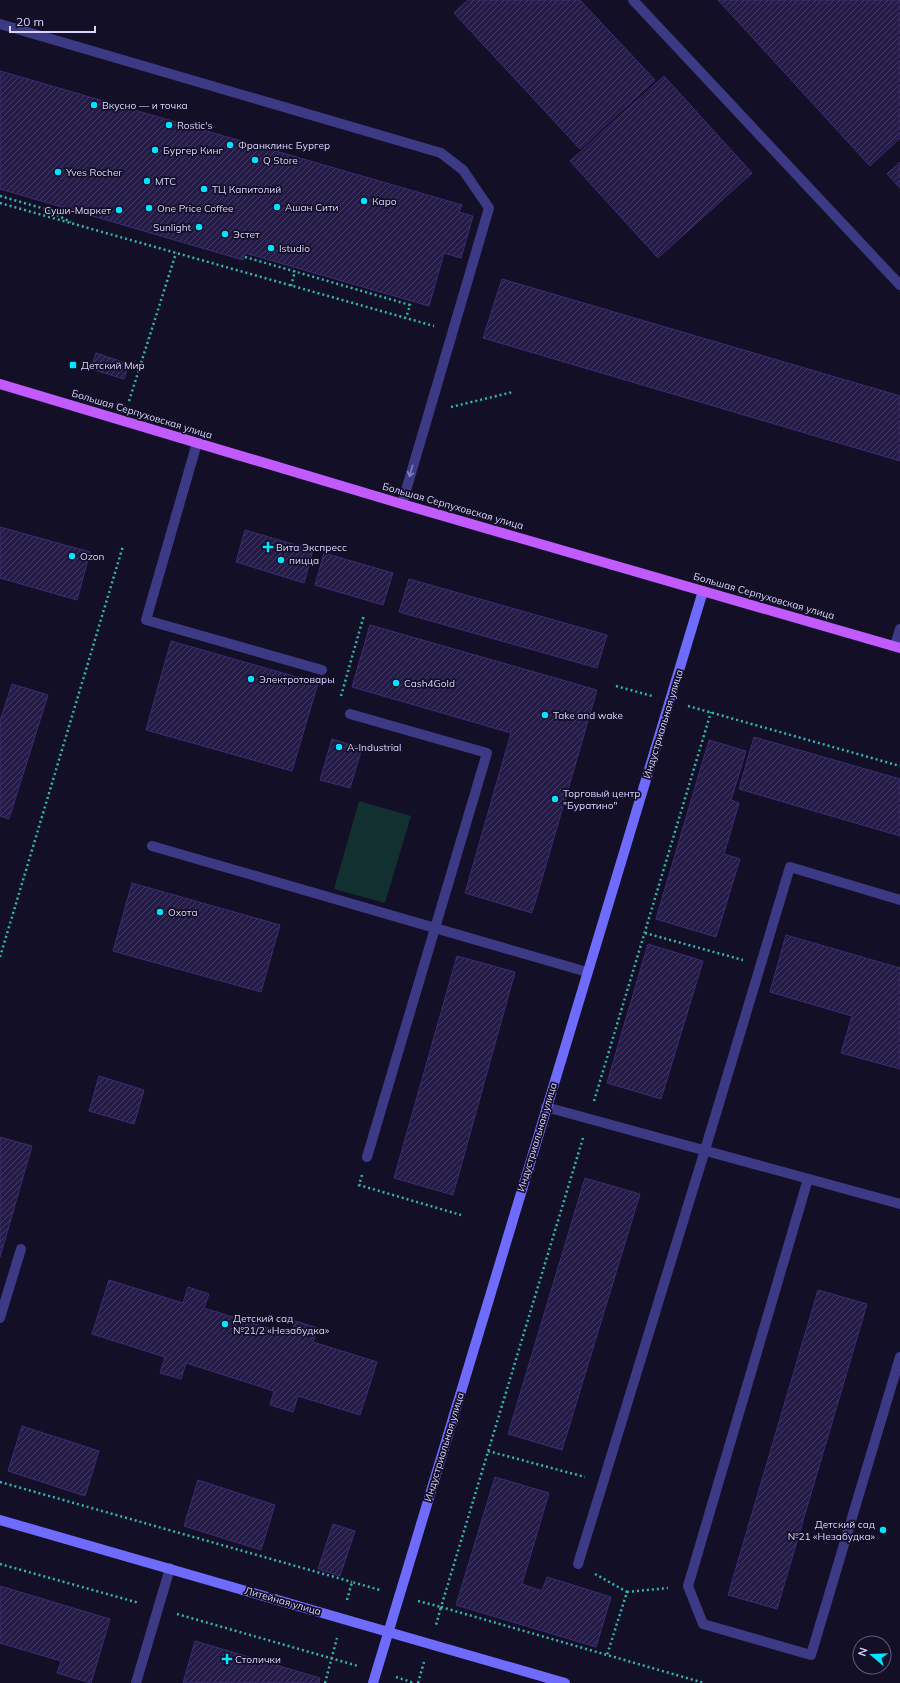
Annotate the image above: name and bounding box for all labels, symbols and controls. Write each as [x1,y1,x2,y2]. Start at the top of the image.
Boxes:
scale bar [10,8,95,34]
text: 20 m [16,14,44,29]
place label: Вкусно — и точка [102,99,188,112]
marker: Вкусно — и точка [89,100,99,110]
place label: Rostic's [177,119,212,132]
marker: Rostic's [164,120,174,130]
place label: Франклинс Бургер [238,139,330,152]
marker: Франклинс Бургер [225,140,235,150]
place label: Бургер Кинг [163,144,223,157]
marker: Бургер Кинг [150,145,160,155]
place label: Q Store [263,154,298,167]
marker: Q Store [250,155,260,165]
place label: Yves Rocher [65,166,122,179]
marker: Yves Rocher [53,167,63,177]
place label: МТС [155,175,176,188]
marker: МТС [142,176,152,186]
place label: ТЦ Капитолий [212,183,281,196]
marker: ТЦ Капитолий [199,184,209,194]
place label: Каро [372,195,397,208]
marker: Каро [359,196,369,206]
place label: Ашан Сити [285,201,339,214]
place label: One Price Coffee [157,202,233,215]
marker: Ашан Сити [272,202,282,212]
marker: One Price Coffee [144,203,154,213]
place label: Суши-Маркет [44,204,111,217]
marker: Суши-Маркет [114,205,124,215]
place label: Sunlight [153,221,191,234]
marker: Sunlight [194,222,204,232]
place label: Эстет [233,228,260,241]
marker: Эстет [220,229,230,239]
place label: Istudio [279,242,310,255]
marker: Istudio [266,243,276,253]
place label: Детский Мир [81,359,145,372]
marker: Детский Мир [68,360,78,370]
street label: Большая Серпуховская улица [70,386,214,442]
one-way arrow [407,465,415,478]
street label: Большая Серпуховская улица [381,480,525,532]
place label: Вита Экспресс [276,541,347,554]
marker: Вита Экспресс [263,542,273,552]
place label: Ozon [80,550,105,563]
marker: Ozon [67,551,77,561]
place label: пицца [289,554,319,567]
marker: пицца [276,555,286,565]
street label: Большая Серпуховская улица [692,570,836,622]
street label: Индустриальная улица [640,668,686,780]
place label: Электротовары [259,673,335,686]
marker: Электротовары [246,674,256,684]
place label: Cash4Gold [404,677,455,690]
marker: Cash4Gold [391,678,401,688]
place label: Take and wake [553,709,623,722]
marker: Take and wake [540,710,550,720]
place label: A-Industrial [347,741,401,754]
marker: A-Industrial [334,742,344,752]
place label: Торговый центр "Буратино" [563,787,640,812]
marker: Торговый центр "Буратино" [550,794,560,804]
place label: Охота [168,906,198,919]
marker: Охота [155,907,165,917]
street label: Индустриальная улица [514,1081,560,1193]
place label: Детский сад №21/2 «Незабудка» [233,1312,330,1337]
marker: Детский сад №21/2 «Незабудка» [220,1319,230,1329]
street label: Индустриальная улица [421,1391,467,1503]
place label: Детский сад №21 «Незабудка» [788,1518,876,1543]
marker: Детский сад №21 «Незабудка» [878,1525,888,1535]
street label: Литейная улица [243,1584,323,1618]
north arrow [852,1635,892,1675]
text: N [855,1646,871,1658]
place label: Столички [235,1653,281,1666]
marker: Столички [222,1654,232,1664]

